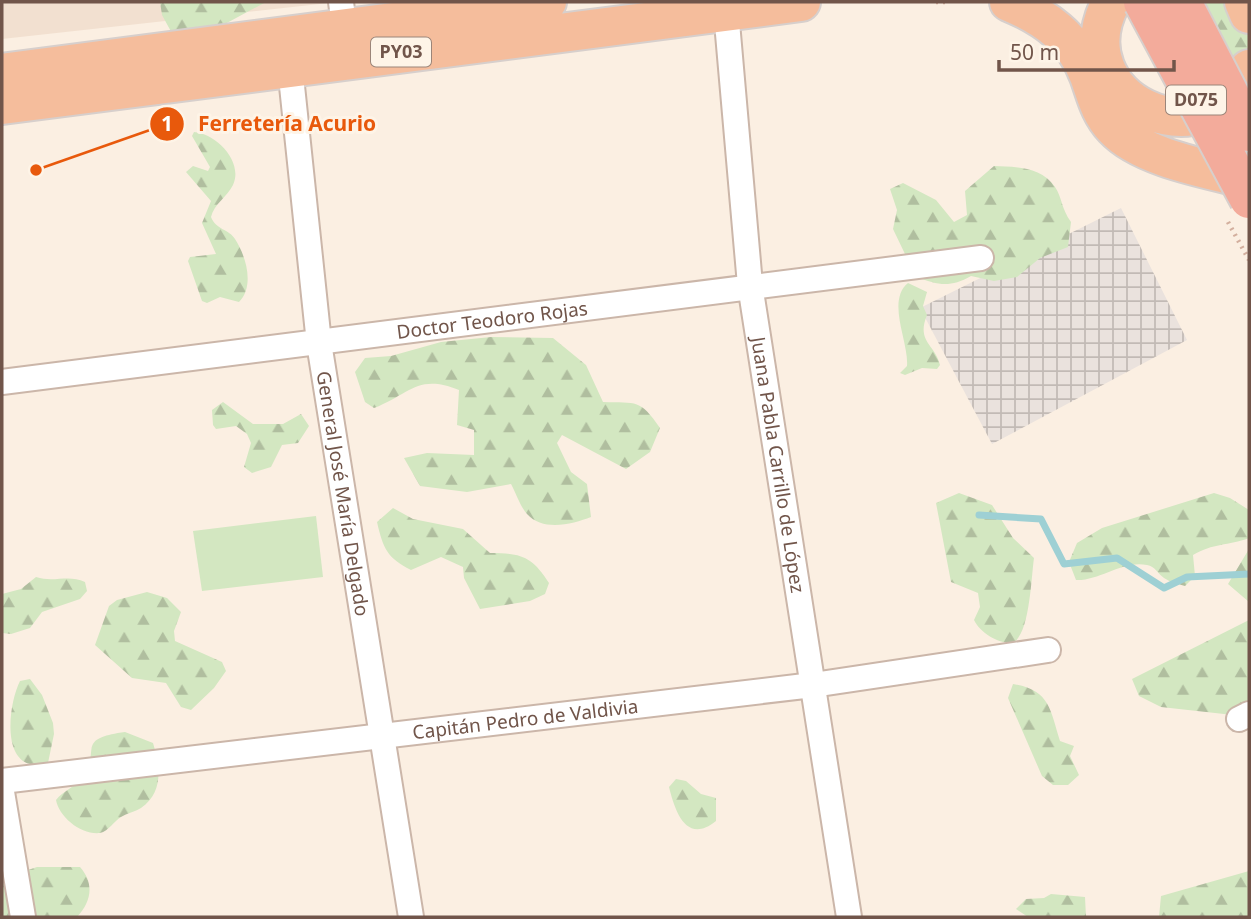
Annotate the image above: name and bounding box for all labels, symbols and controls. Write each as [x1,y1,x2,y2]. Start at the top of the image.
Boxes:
scale bar [999,28,1174,72]
road number: PY03 [371,38,431,66]
text: 50 m [1010,38,1059,66]
road number: D075 [1166,86,1226,114]
callout: Ferretería Acurio [149,103,390,145]
text: 1 [161,109,173,137]
text: Ferretería Acurio [198,109,376,137]
street label: Doctor Teodoro Rojas [395,295,589,345]
street label: Juana Pabla Carrillo de López [745,333,811,595]
street label: General José María Delgado [311,369,376,618]
street label: Capitán Pedro de Valdivia [411,693,640,745]

